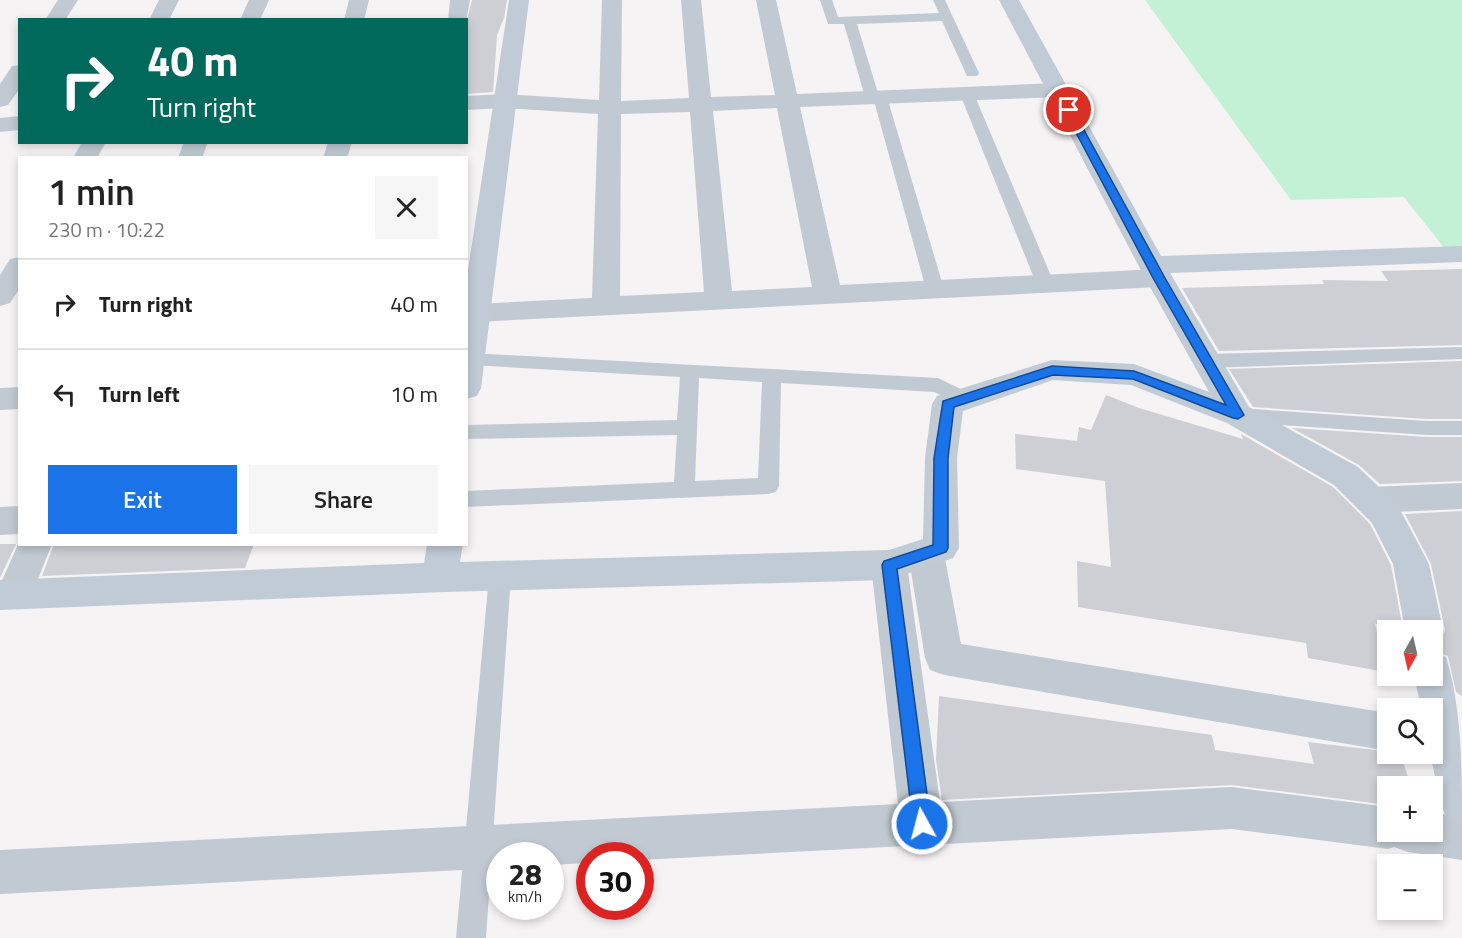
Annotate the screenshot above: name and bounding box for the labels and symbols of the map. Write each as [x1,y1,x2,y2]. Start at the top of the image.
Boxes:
pin [1043,84,1094,135]
north arrow [1377,620,1443,686]
position arrow [890,792,954,856]
speed limit sign: 30 [576,842,654,920]

